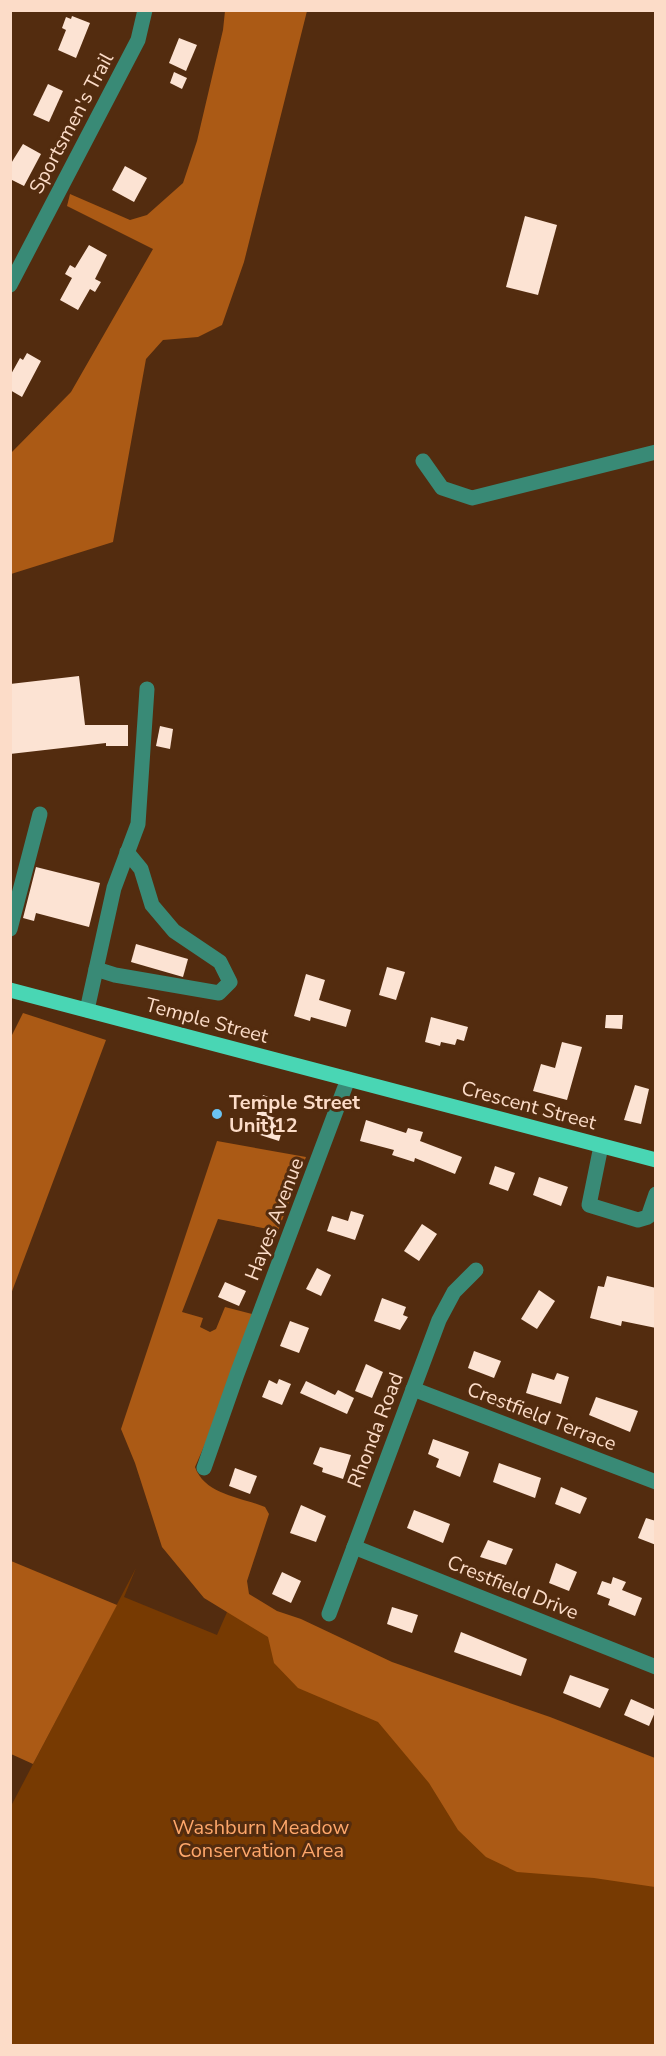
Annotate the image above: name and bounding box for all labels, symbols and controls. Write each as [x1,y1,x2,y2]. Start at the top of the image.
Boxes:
street label: Sportsmen's Trail [23,48,120,199]
street label: Temple Street [142,991,272,1050]
street label: Crescent Street [458,1075,600,1137]
place label: Temple Street Unit 12 [229,1089,360,1139]
marker: Temple Street Unit 12 [210,1107,224,1121]
street label: Hayes Avenue [239,1154,310,1284]
street label: Rhonda Road [341,1369,410,1492]
street label: Crestfield Terrace [463,1376,620,1457]
street label: Crestfield Drive [443,1549,583,1626]
park label: Washburn Meadow Conservation Area [173,1814,350,1864]

